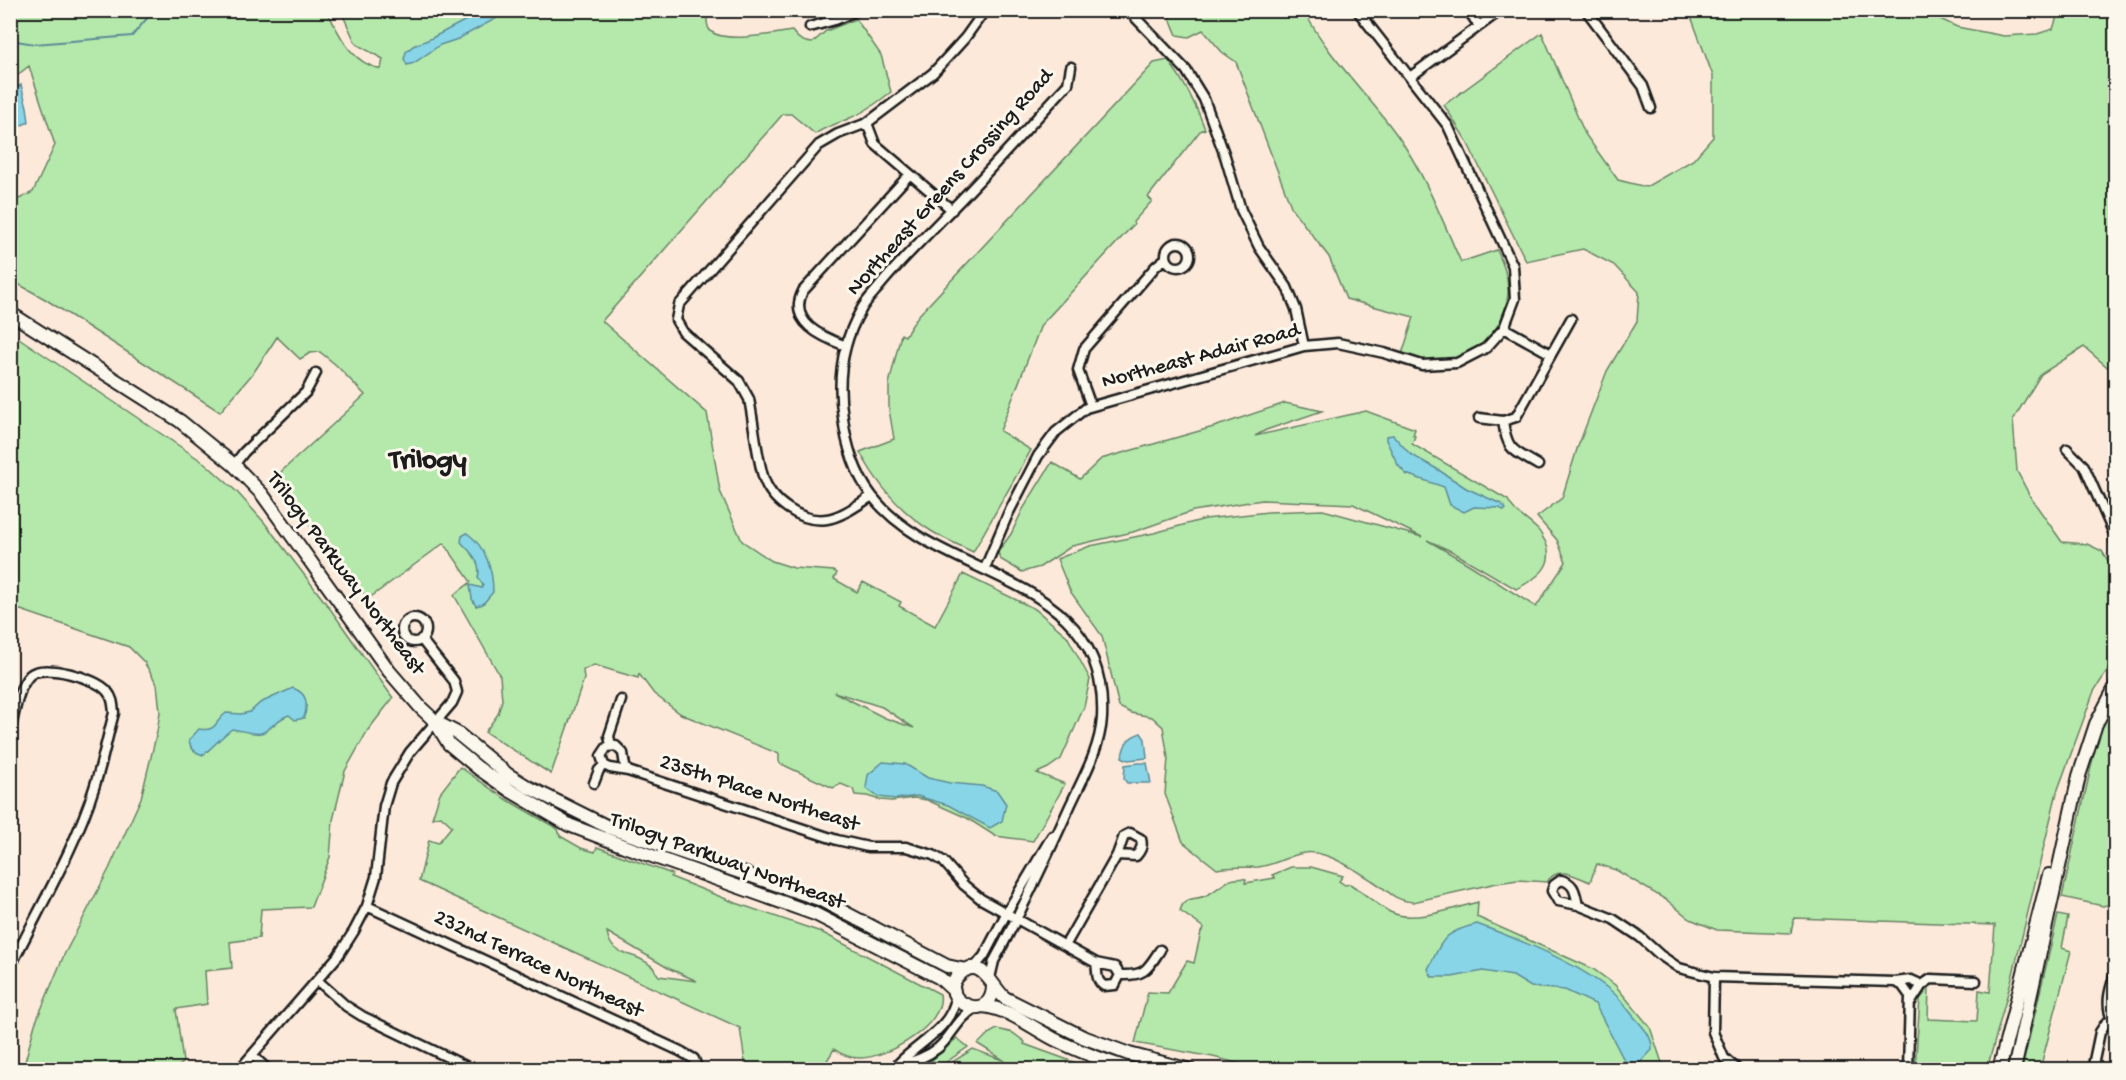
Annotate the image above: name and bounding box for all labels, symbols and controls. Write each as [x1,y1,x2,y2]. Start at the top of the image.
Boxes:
street label: Northeast Greens Crossing Road [842,62,1061,302]
street label: Northeast Adair Road [1099,317,1305,396]
district label: Trilogy [387,445,467,478]
street label: Trilogy Parkway Northeast [259,466,431,683]
street label: 235th Place Northeast [656,749,864,839]
street label: Trilogy Parkway Northeast [604,807,850,917]
street label: 232nd Terrace Northeast [429,905,649,1026]

